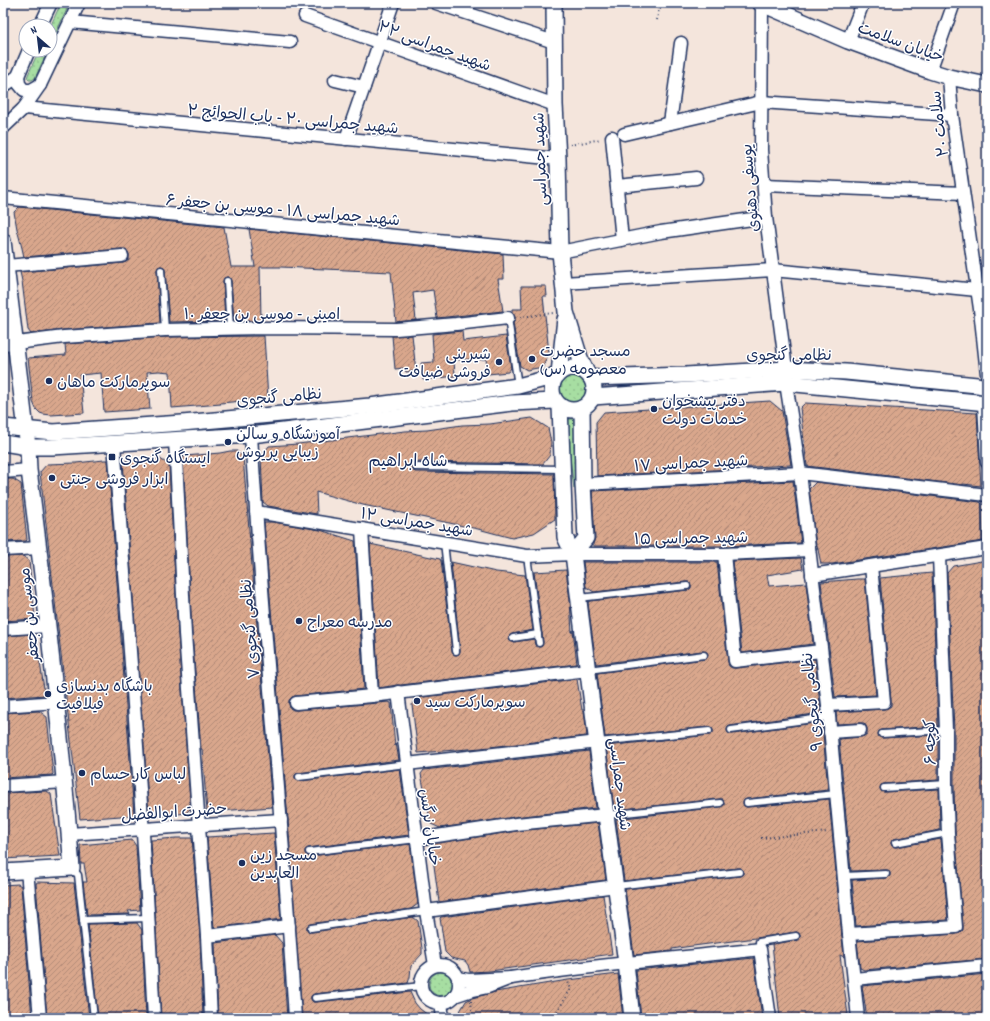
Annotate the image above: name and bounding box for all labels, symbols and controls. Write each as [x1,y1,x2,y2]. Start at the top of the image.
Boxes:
street label: شهید جمراسی ۲۲ [374,16,494,78]
street label: خیابان سلامت [854,17,946,70]
north arrow [18,18,58,58]
text: N [28,22,41,39]
street label: سلامت ۲۰ [925,89,956,158]
street label: شهید جمراسی ۲۰ - باب الحوائج ۲ [186,100,399,141]
street label: شهید جمراسی [528,112,555,206]
street label: یوسفی دهنوی [736,143,767,233]
street label: شهید جمراسی ۱۸ - موسی بن جعفر ۶ [165,190,401,233]
street label: امینی - موسی بن جعفر ۱۰ [184,304,340,327]
place label: مسجد حضرت معصومه (س) [540,341,631,382]
place label: شیرینی فروشی ضیافت [399,344,491,385]
street label: نظامی گنجوی [746,345,832,368]
marker: مسجد حضرت معصومه (س) [527,354,537,364]
marker: شیرینی فروشی ضیافت [494,357,504,367]
place label: سوپرمارکت ماهان [57,372,170,395]
marker: سوپرمارکت ماهان [44,376,54,386]
street label: نظامی گنجوی [236,383,323,414]
place label: دفتر پیشخوان خدمات دولت [662,391,747,432]
marker: دفتر پیشخوان خدمات دولت [649,404,659,414]
place label: آموزشگاه و سالن زیبایی پریوش [236,424,341,465]
marker: آموزشگاه و سالن زیبایی پریوش [223,437,233,447]
place label: ایستگاه گنجوی [120,448,210,471]
street label: شهید جمراسی ۱۷ [633,450,749,479]
district label: شاه ابراهیم [368,451,448,475]
marker: ایستگاه گنجوی [107,452,117,462]
place label: ابزار فروشی جنتی [60,469,169,492]
marker: ابزار فروشی جنتی [47,473,57,483]
street label: شهید جمراسی ۱۲ [359,503,475,544]
street label: شهید جمراسی ۱۵ [634,527,748,552]
street label: موسی بن جعفر [14,566,47,665]
street label: نظامی گنجوی ۷ [236,578,267,680]
place label: مدرسه معراج [307,612,392,635]
marker: مدرسه معراج [294,616,304,626]
street label: نظامی گنجوی ۹ [797,651,830,752]
place label: باشگاه بدنسازی فیلافیت [56,676,153,717]
marker: باشگاه بدنسازی فیلافیت [43,689,53,699]
place label: سوپرمارکت سید [425,692,526,715]
marker: سوپرمارکت سید [412,696,422,706]
street label: کوچه ۶ [920,719,943,765]
street label: شهید جمراسی [601,737,636,832]
place label: لباس کار حسام [90,764,186,787]
marker: لباس کار حسام [77,768,87,778]
street label: خیابان نرگس [412,787,445,867]
street label: حضرت ابوالفضل [120,798,228,829]
place label: مسجد زین العابدین [250,845,317,886]
marker: مسجد زین العابدین [237,858,247,868]

